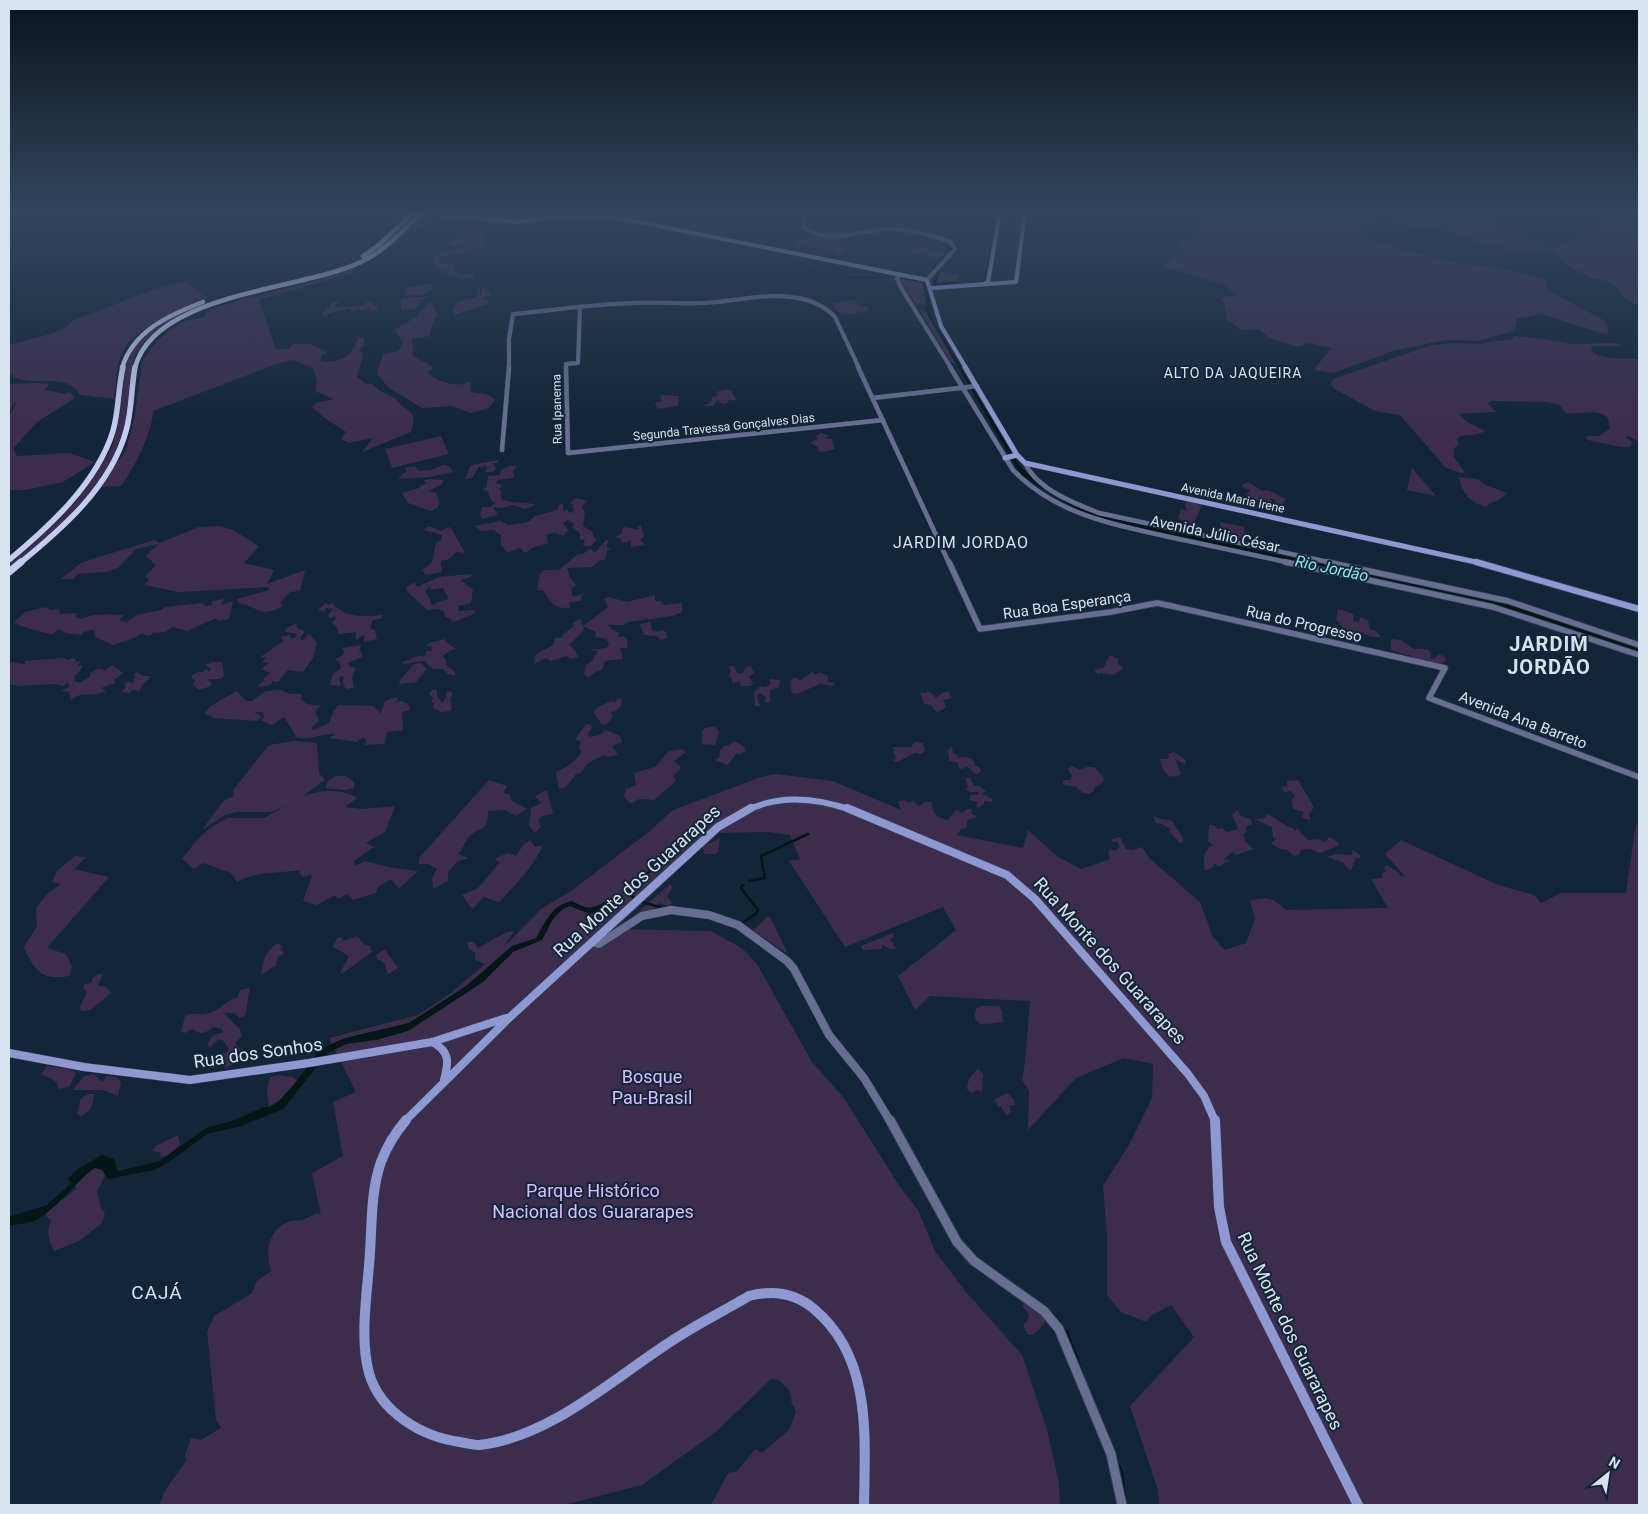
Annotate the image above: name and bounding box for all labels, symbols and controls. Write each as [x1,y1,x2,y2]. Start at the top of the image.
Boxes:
district label: ALTO DA JAQUEIRA [1164,365,1302,381]
street label: Rua Ipanema [549,374,565,444]
street label: Segunda Travessa Gonçalves Dias [632,410,816,444]
street label: Avenida Maria Irene [1180,480,1286,516]
street label: Avenida Júlio César [1149,512,1281,556]
district label: JARDIM JORDAO [893,533,1029,552]
water label: Rio Jordão [1293,551,1371,586]
street label: Rua Boa Esperança [1002,587,1132,623]
street label: Rua do Progresso [1244,602,1364,646]
district label: JARDIM JORDÃO [1507,632,1591,679]
street label: Avenida Ana Barreto [1456,687,1590,753]
street label: Rua Monte dos Guararapes [549,800,724,961]
street label: Rua Monte dos Guararapes [1030,873,1191,1048]
street label: Rua dos Sonhos [192,1033,324,1072]
park label: Bosque Pau-Brasil [612,1066,692,1108]
park label: Parque Histórico Nacional dos Guararapes [492,1180,694,1222]
street label: Rua Monte dos Guararapes [1233,1229,1348,1433]
district label: CAJÁ [131,1281,183,1304]
north arrow [1583,1449,1633,1499]
text: N [1606,1453,1623,1472]

